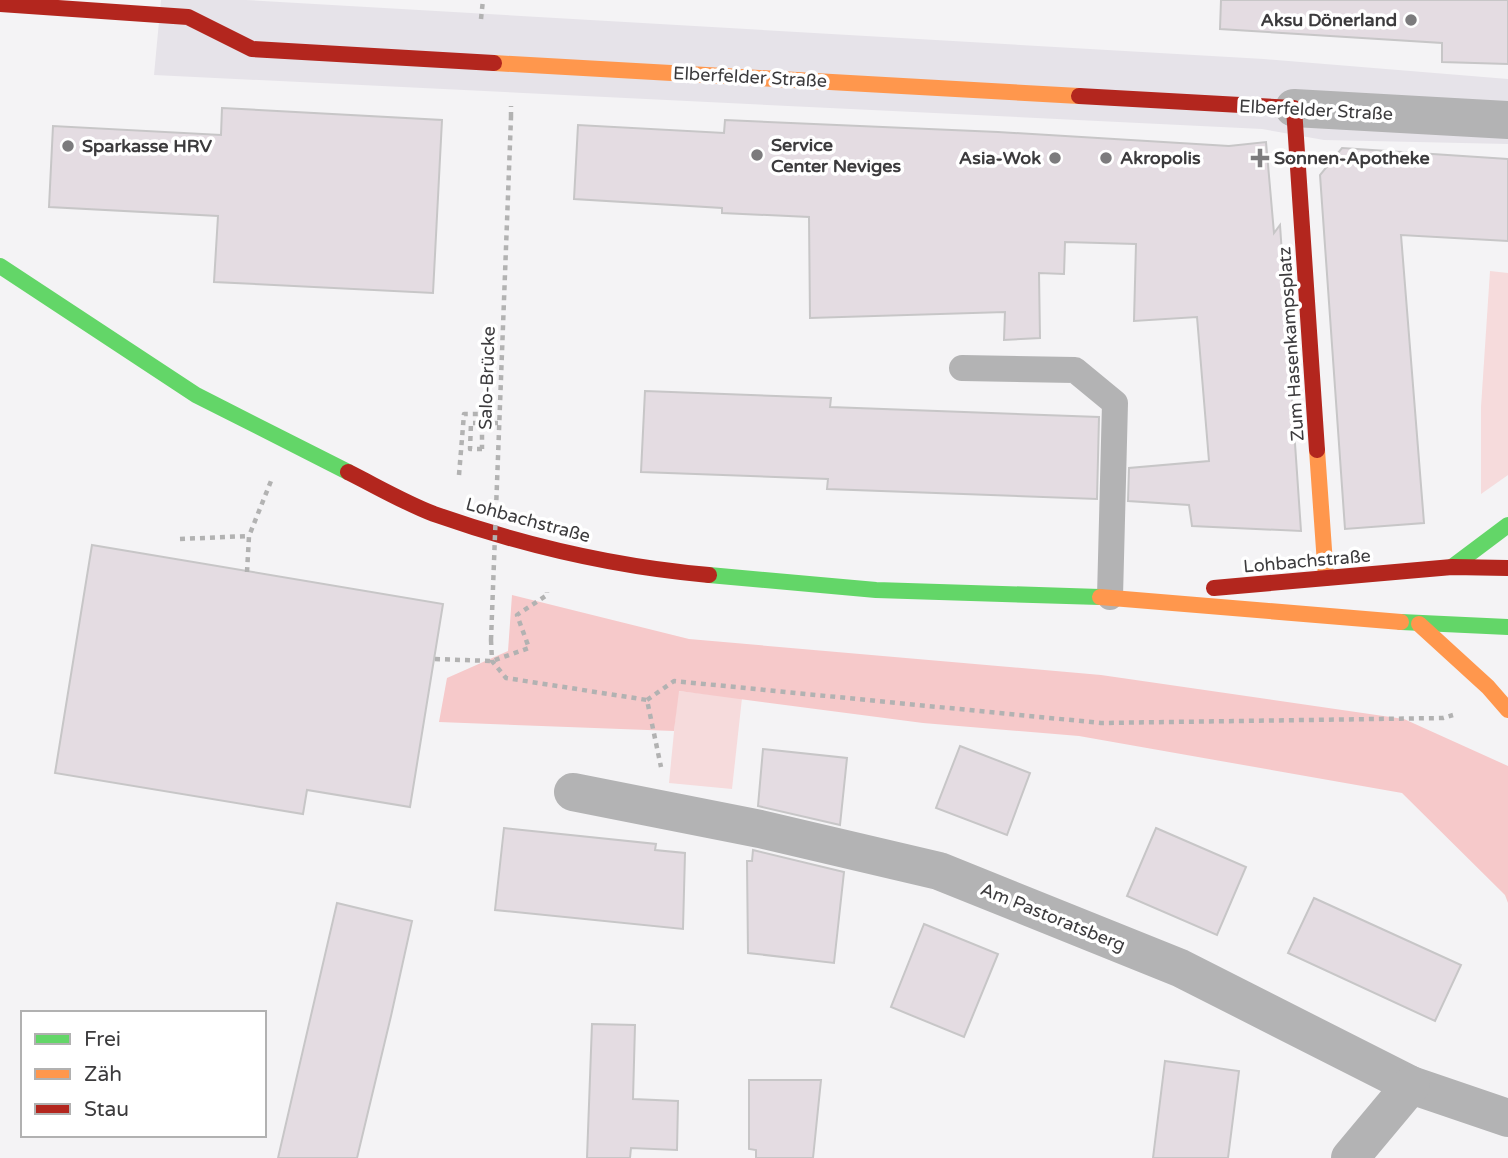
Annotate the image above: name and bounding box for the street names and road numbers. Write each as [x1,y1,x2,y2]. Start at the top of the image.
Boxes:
street label: Elberfelder Straße [672,62,828,92]
street label: Elberfelder Straße [1238,95,1394,125]
street label: Zum Hasenkampsplatz [1273,246,1309,442]
street label: Salo-Brücke [474,326,500,430]
street label: Lohbachstraße [463,493,593,547]
street label: Lohbachstraße [1242,544,1372,578]
street label: Am Pastoratsberg [977,878,1129,956]

